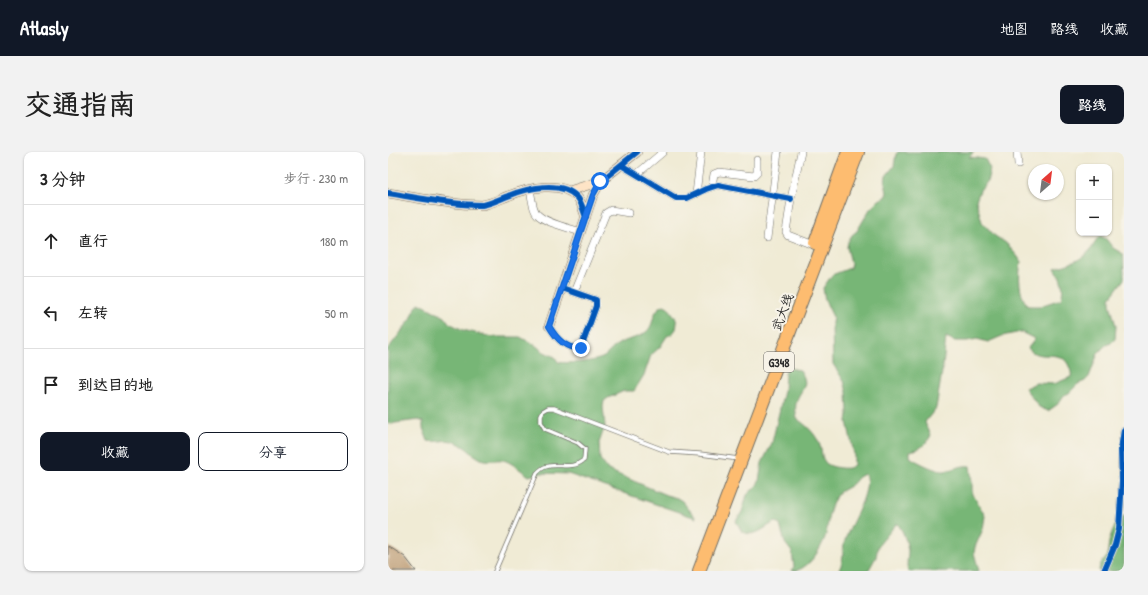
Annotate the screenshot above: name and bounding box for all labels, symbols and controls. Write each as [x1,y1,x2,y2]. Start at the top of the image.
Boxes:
text: Atlasly [20,15,69,41]
text: 地图 [1000,19,1028,38]
text: 路线 [1050,19,1078,38]
text: 收藏 [1100,19,1128,38]
text: 交通指南 [24,85,136,123]
button: 路线 [1060,85,1124,124]
north arrow [1028,164,1064,200]
map controls [1076,164,1112,236]
button: + [1076,164,1112,200]
text: 3 分钟 [40,167,86,190]
text: 步行 · 230 m [284,169,348,187]
route start [591,172,609,190]
button: − [1076,200,1112,236]
icon: ahead [40,230,62,252]
text: 直行 [78,230,108,251]
text: 180 m [320,232,348,250]
street label: 武大线 [767,291,797,333]
icon: left [40,302,62,324]
text: 左转 [78,302,108,323]
text: 50 m [325,304,348,322]
route end [572,339,590,357]
road number: G348 [764,352,794,372]
icon: arrive [40,374,62,396]
text: 到达目的地 [78,374,153,395]
button: 收藏 [40,432,190,471]
button: 分享 [198,432,348,471]

